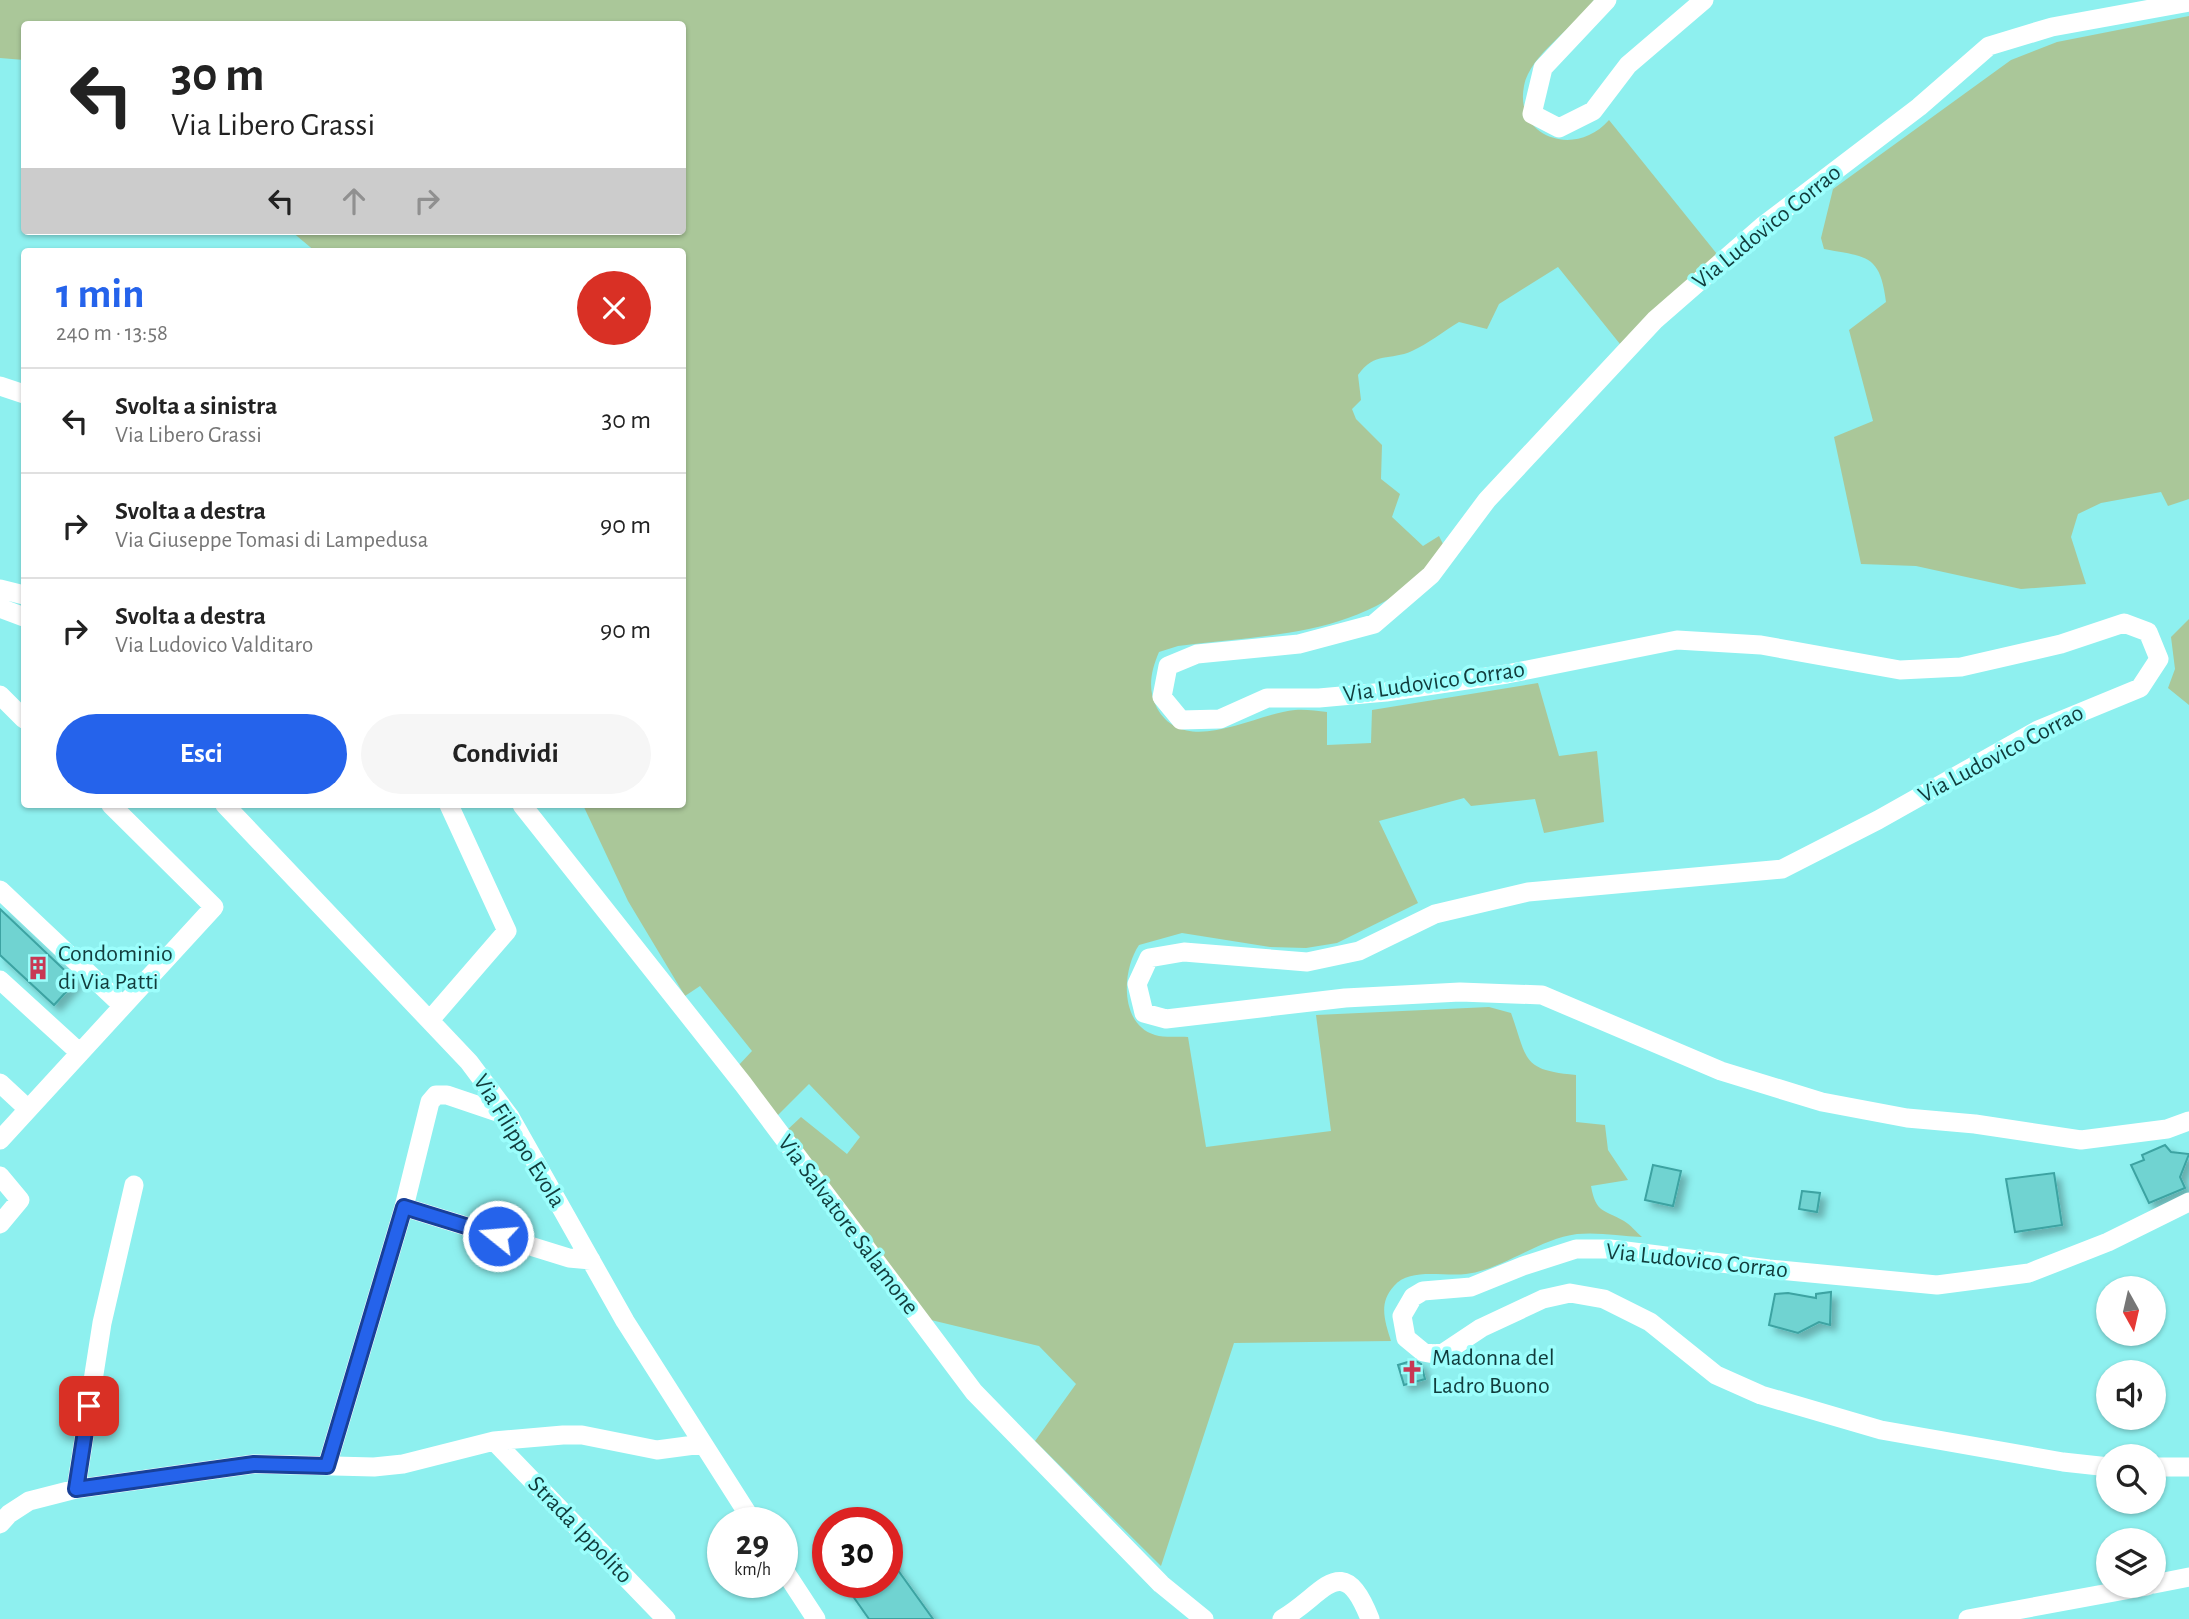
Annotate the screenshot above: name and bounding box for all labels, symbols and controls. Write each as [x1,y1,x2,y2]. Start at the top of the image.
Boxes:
icon: left [56,49,147,140]
text: 30 m [171,51,265,100]
text: Via Libero Grassi [171,109,375,141]
street label: Via Ludovico Corrao [1688,160,1846,294]
icon: left [262,182,300,220]
icon: ahead [335,182,373,220]
icon: right [408,182,446,220]
button: close [577,271,651,345]
text: 1 min [56,273,145,315]
text: 240 m · 13:58 [56,322,168,345]
text: Svolta a sinistra [115,393,277,419]
icon: left [56,402,94,440]
text: 30 m [601,407,651,433]
text: Via Libero Grassi [115,424,262,447]
text: Svolta a destra [115,498,266,524]
icon: right [56,507,94,545]
text: 90 m [600,512,651,538]
text: Via Giuseppe Tomasi di Lampedusa [115,529,428,552]
text: Svolta a destra [115,603,266,629]
icon: right [56,612,94,650]
text: 90 m [600,617,651,643]
text: Via Ludovico Valditaro [115,634,313,657]
street label: Via Ludovico Corrao [1342,657,1526,707]
street label: Via Ludovico Corrao [1915,700,2087,808]
button: Esci [56,714,347,794]
button: Condividi [361,714,651,794]
place label: Condominio di Via Patti [58,942,173,994]
building icon: Condominio di Via Patti [24,954,52,982]
street label: Via Filippo Evola [469,1070,569,1212]
street label: Via Salvatore Salamone [773,1131,923,1319]
position arrow [461,1199,535,1273]
street label: Via Ludovico Corrao [1605,1239,1789,1283]
north arrow [2096,1276,2166,1346]
map controls [2096,1276,2166,1598]
place label: Madonna del Ladro Buono [1432,1346,1555,1398]
church icon: Madonna del Ladro Buono [1398,1358,1426,1386]
button: sound [2096,1360,2166,1430]
pin [59,1376,119,1436]
icon: arrive [70,1387,108,1425]
button: search [2096,1444,2166,1514]
street label: Strada Ippolito [523,1472,637,1588]
speed limit sign: 30 [812,1507,903,1598]
text: 29 [736,1526,769,1561]
button: layers [2096,1528,2166,1598]
text: km/h [734,1561,771,1579]

